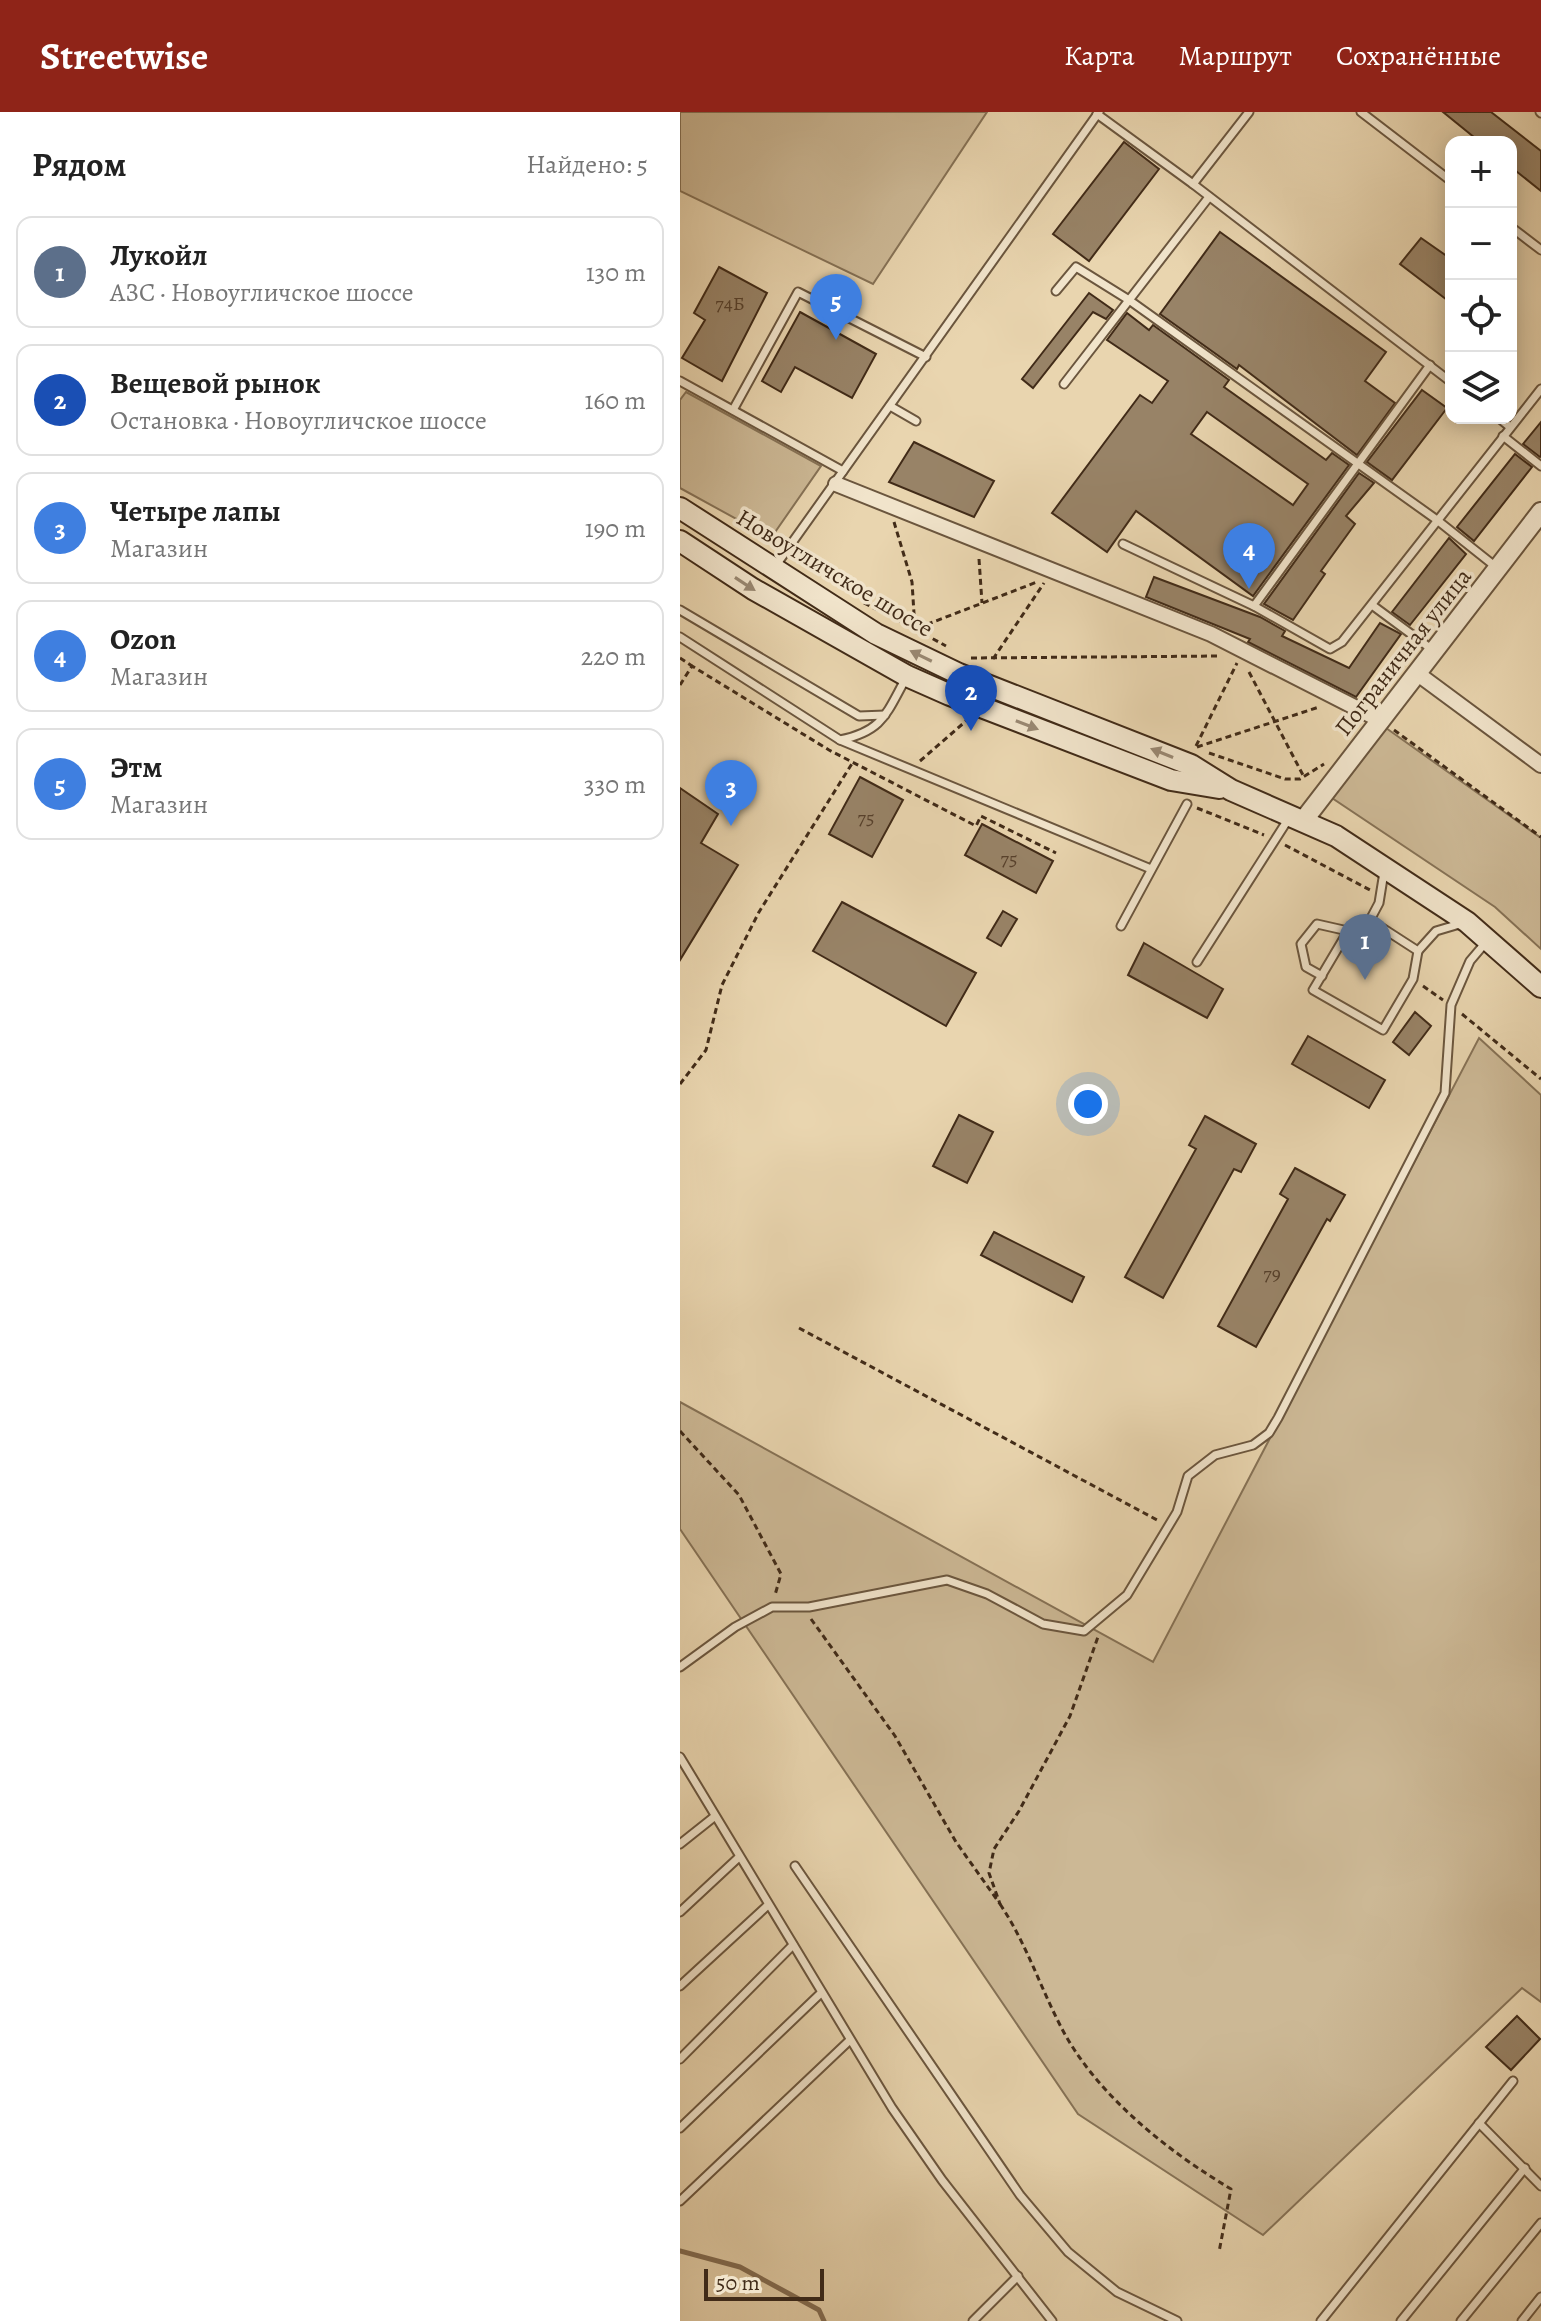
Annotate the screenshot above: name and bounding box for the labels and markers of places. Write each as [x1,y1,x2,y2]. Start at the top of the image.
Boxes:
pin: 5 [810,274,862,340]
pin: 4 [1223,523,1275,589]
pin: 2 [945,665,997,731]
pin: 3 [705,760,757,826]
pin: 1 [1339,914,1391,980]

